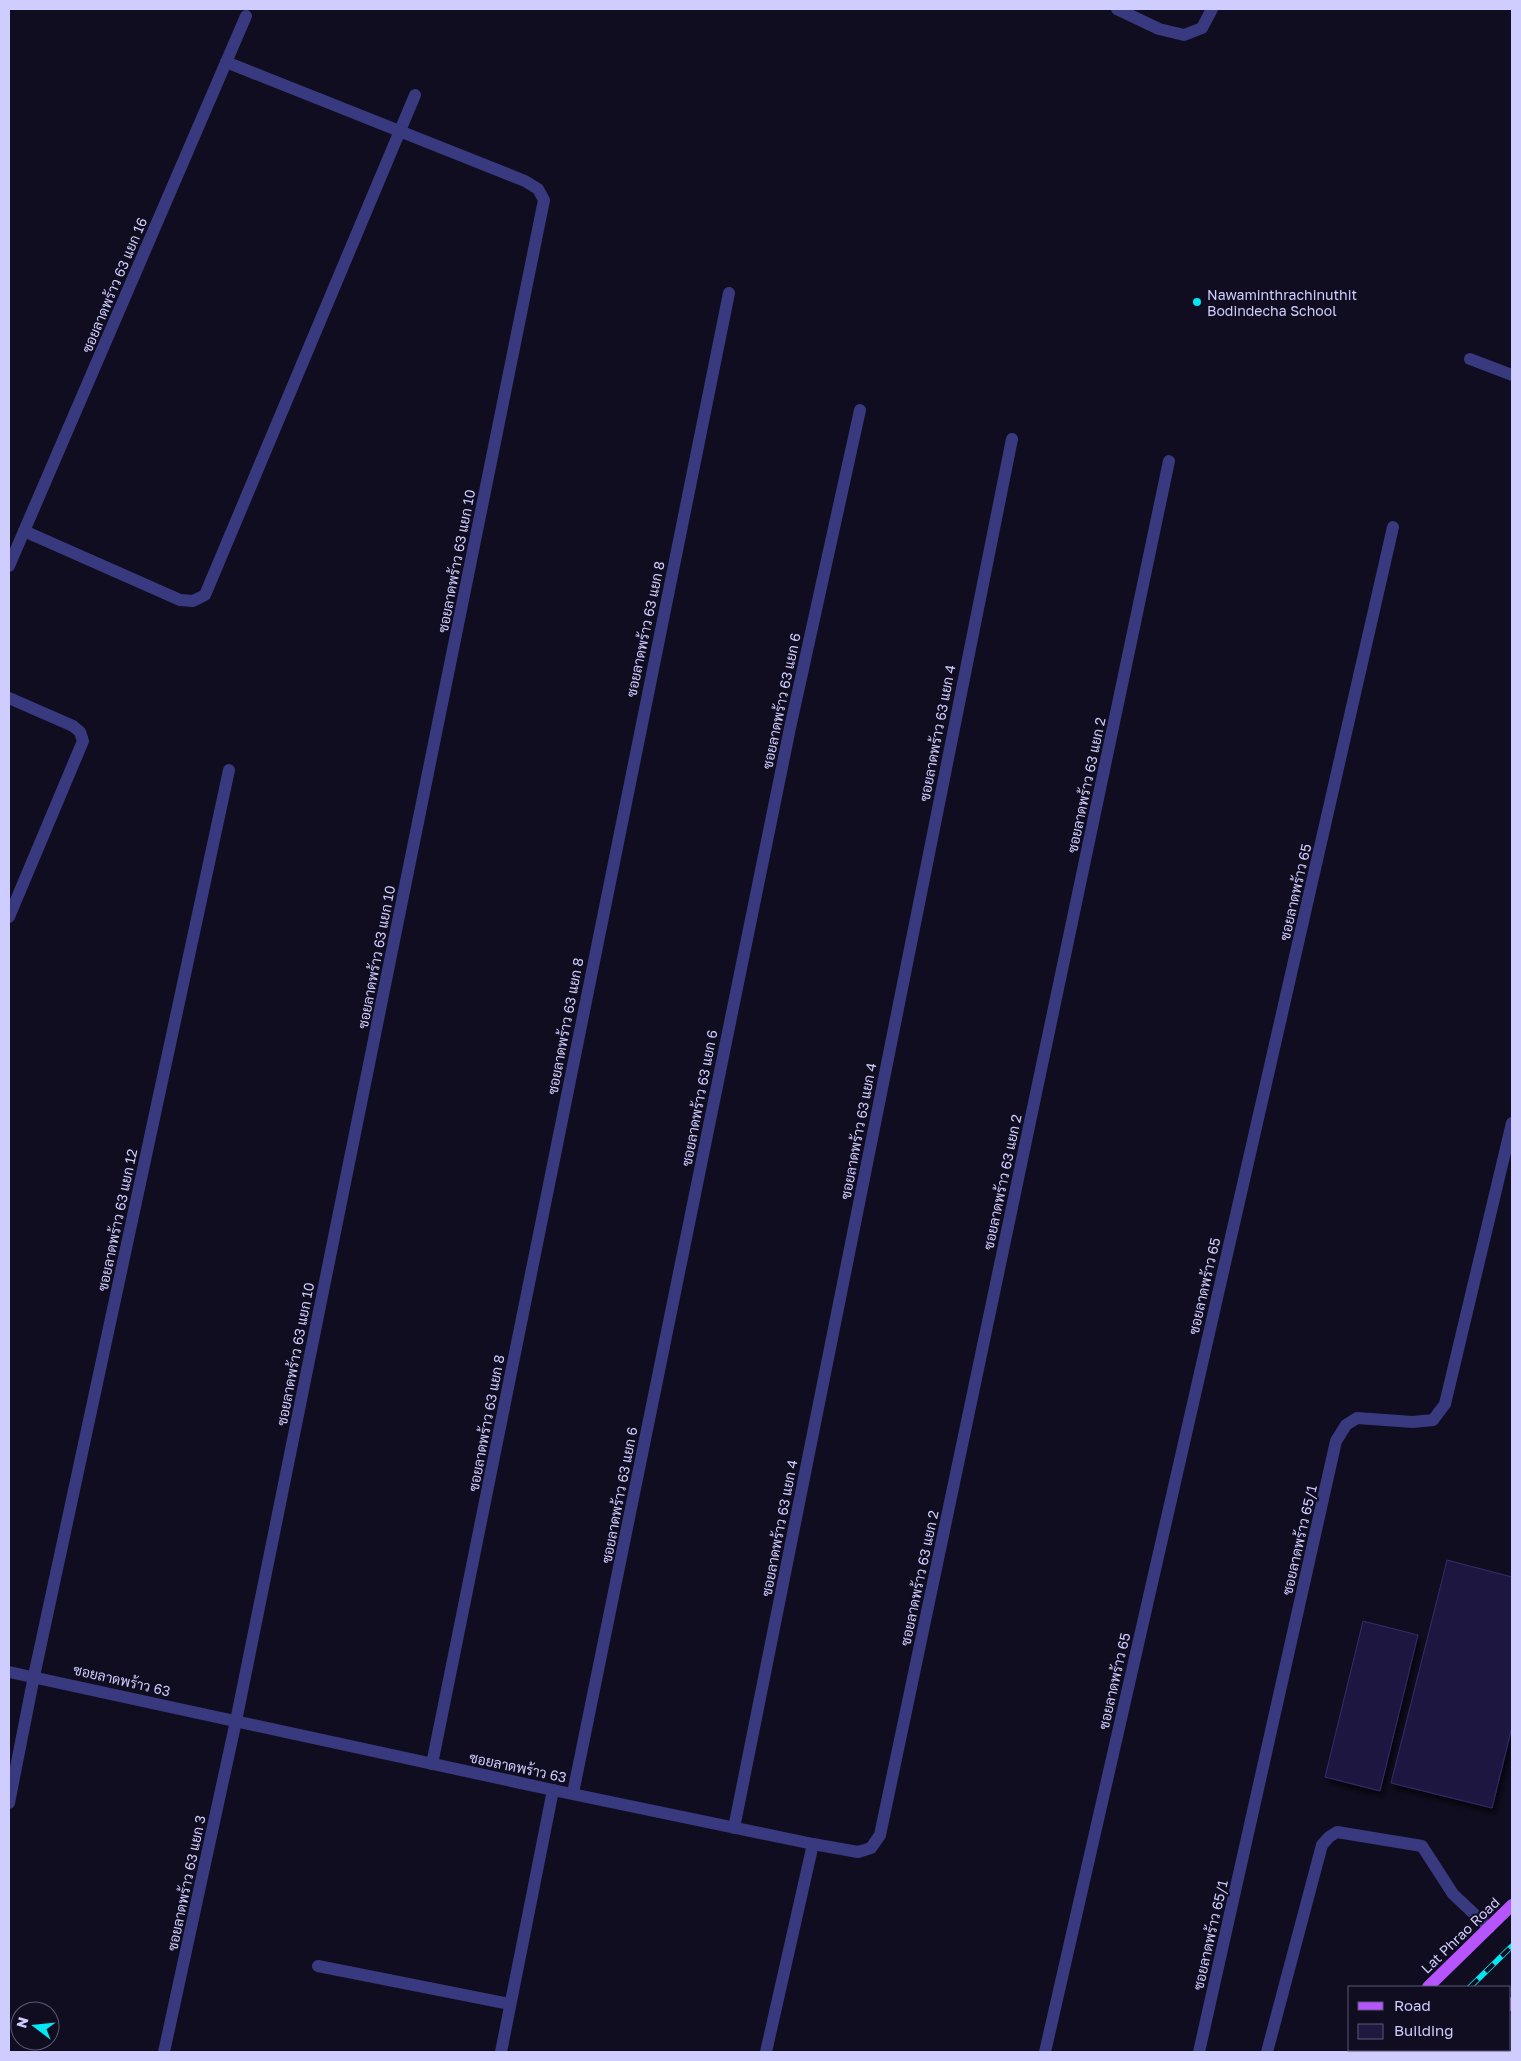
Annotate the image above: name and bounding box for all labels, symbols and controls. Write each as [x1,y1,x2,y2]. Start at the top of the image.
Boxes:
street label: ซอยลาดพร้าว 63 แยก 16 [78,215,150,355]
place label: Nawaminthrachinuthit Bodindecha School [1207,286,1357,319]
marker: Nawaminthrachinuthit Bodindecha School [1191,296,1203,308]
street label: ซอยลาดพร้าว 63 แยก 10 [434,488,478,634]
street label: ซอยลาดพร้าว 63 แยก 8 [622,559,668,699]
street label: ซอยลาดพร้าว 63 แยก 6 [758,631,804,771]
street label: ซอยลาดพร้าว 63 แยก 4 [915,663,959,803]
street label: ซอยลาดพร้าว 63 แยก 2 [1063,716,1109,854]
street label: ซอยลาดพร้าว 65 [1276,842,1314,942]
street label: ซอยลาดพร้าว 63 แยก 10 [354,884,398,1030]
street label: ซอยลาดพร้าว 63 แยก 8 [543,956,587,1096]
street label: ซอยลาดพร้าว 63 แยก 6 [677,1028,721,1168]
street label: ซอยลาดพร้าว 63 แยก 4 [836,1061,880,1201]
street label: ซอยลาดพร้าว 63 แยก 2 [979,1113,1025,1251]
street label: ซอยลาดพร้าว 63 แยก 12 [94,1147,140,1293]
street label: ซอยลาดพร้าว 65 [1185,1236,1223,1336]
street label: ซอยลาดพร้าว 63 แยก 10 [273,1281,317,1427]
street label: ซอยลาดพร้าว 63 แยก 8 [464,1353,508,1493]
street label: ซอยลาดพร้าว 63 แยก 6 [597,1425,641,1565]
street label: ซอยลาดพร้าว 63 แยก 4 [757,1458,801,1598]
street label: ซอยลาดพร้าว 65/1 [1278,1483,1320,1597]
street label: ซอยลาดพร้าว 63 แยก 2 [896,1509,942,1647]
street label: ซอยลาดพร้าว 65 [1095,1631,1133,1731]
street label: ซอยลาดพร้าว 63 [72,1661,172,1699]
street label: ซอยลาดพร้าว 63 [468,1748,568,1786]
street label: ซอยลาดพร้าว 63 แยก 3 [163,1814,209,1952]
street label: ซอยลาดพร้าว 65/1 [1189,1878,1231,1992]
street label: Lat Phrao Road [1417,1893,1503,1977]
legend [1348,1986,1511,2051]
text: Road [1394,1996,1431,2014]
north arrow [10,2001,60,2051]
text: N [12,2015,32,2030]
text: Building [1394,2021,1454,2039]

